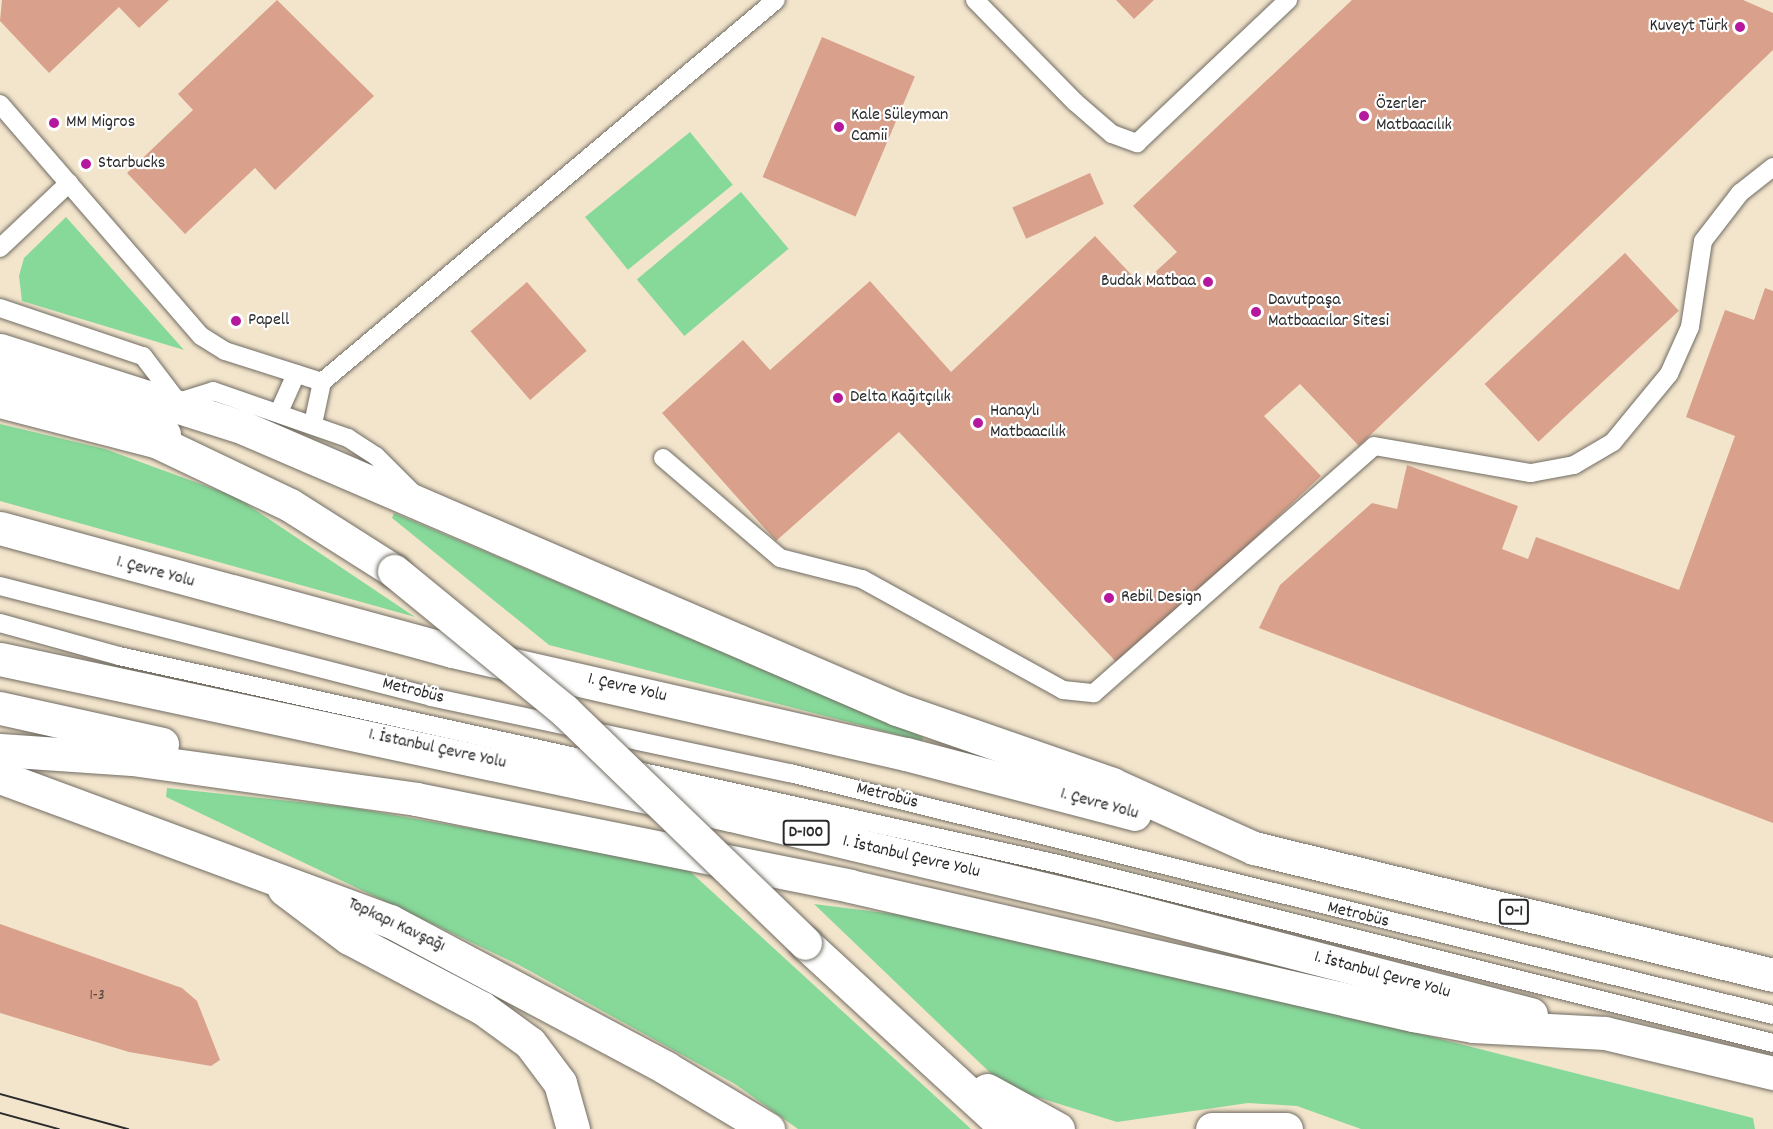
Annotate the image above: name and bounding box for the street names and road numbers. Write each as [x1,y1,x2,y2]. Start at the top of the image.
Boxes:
street label: 1. Çevre Yolu [113,552,197,594]
street label: 1. Çevre Yolu [586,669,668,709]
street label: Metrobüs [380,674,446,710]
street label: 1. İstanbul Çevre Yolu [366,725,508,775]
street label: Metrobüs [854,779,920,815]
street label: 1. Çevre Yolu [1057,784,1141,826]
road number: D-100 [782,820,830,846]
street label: 1. İstanbul Çevre Yolu [840,832,982,884]
street label: Topkapı Kavşağı [344,894,448,958]
street label: Metrobüs [1325,898,1391,934]
road number: O-1 [1498,899,1530,925]
street label: 1. İstanbul Çevre Yolu [1312,947,1452,1005]

